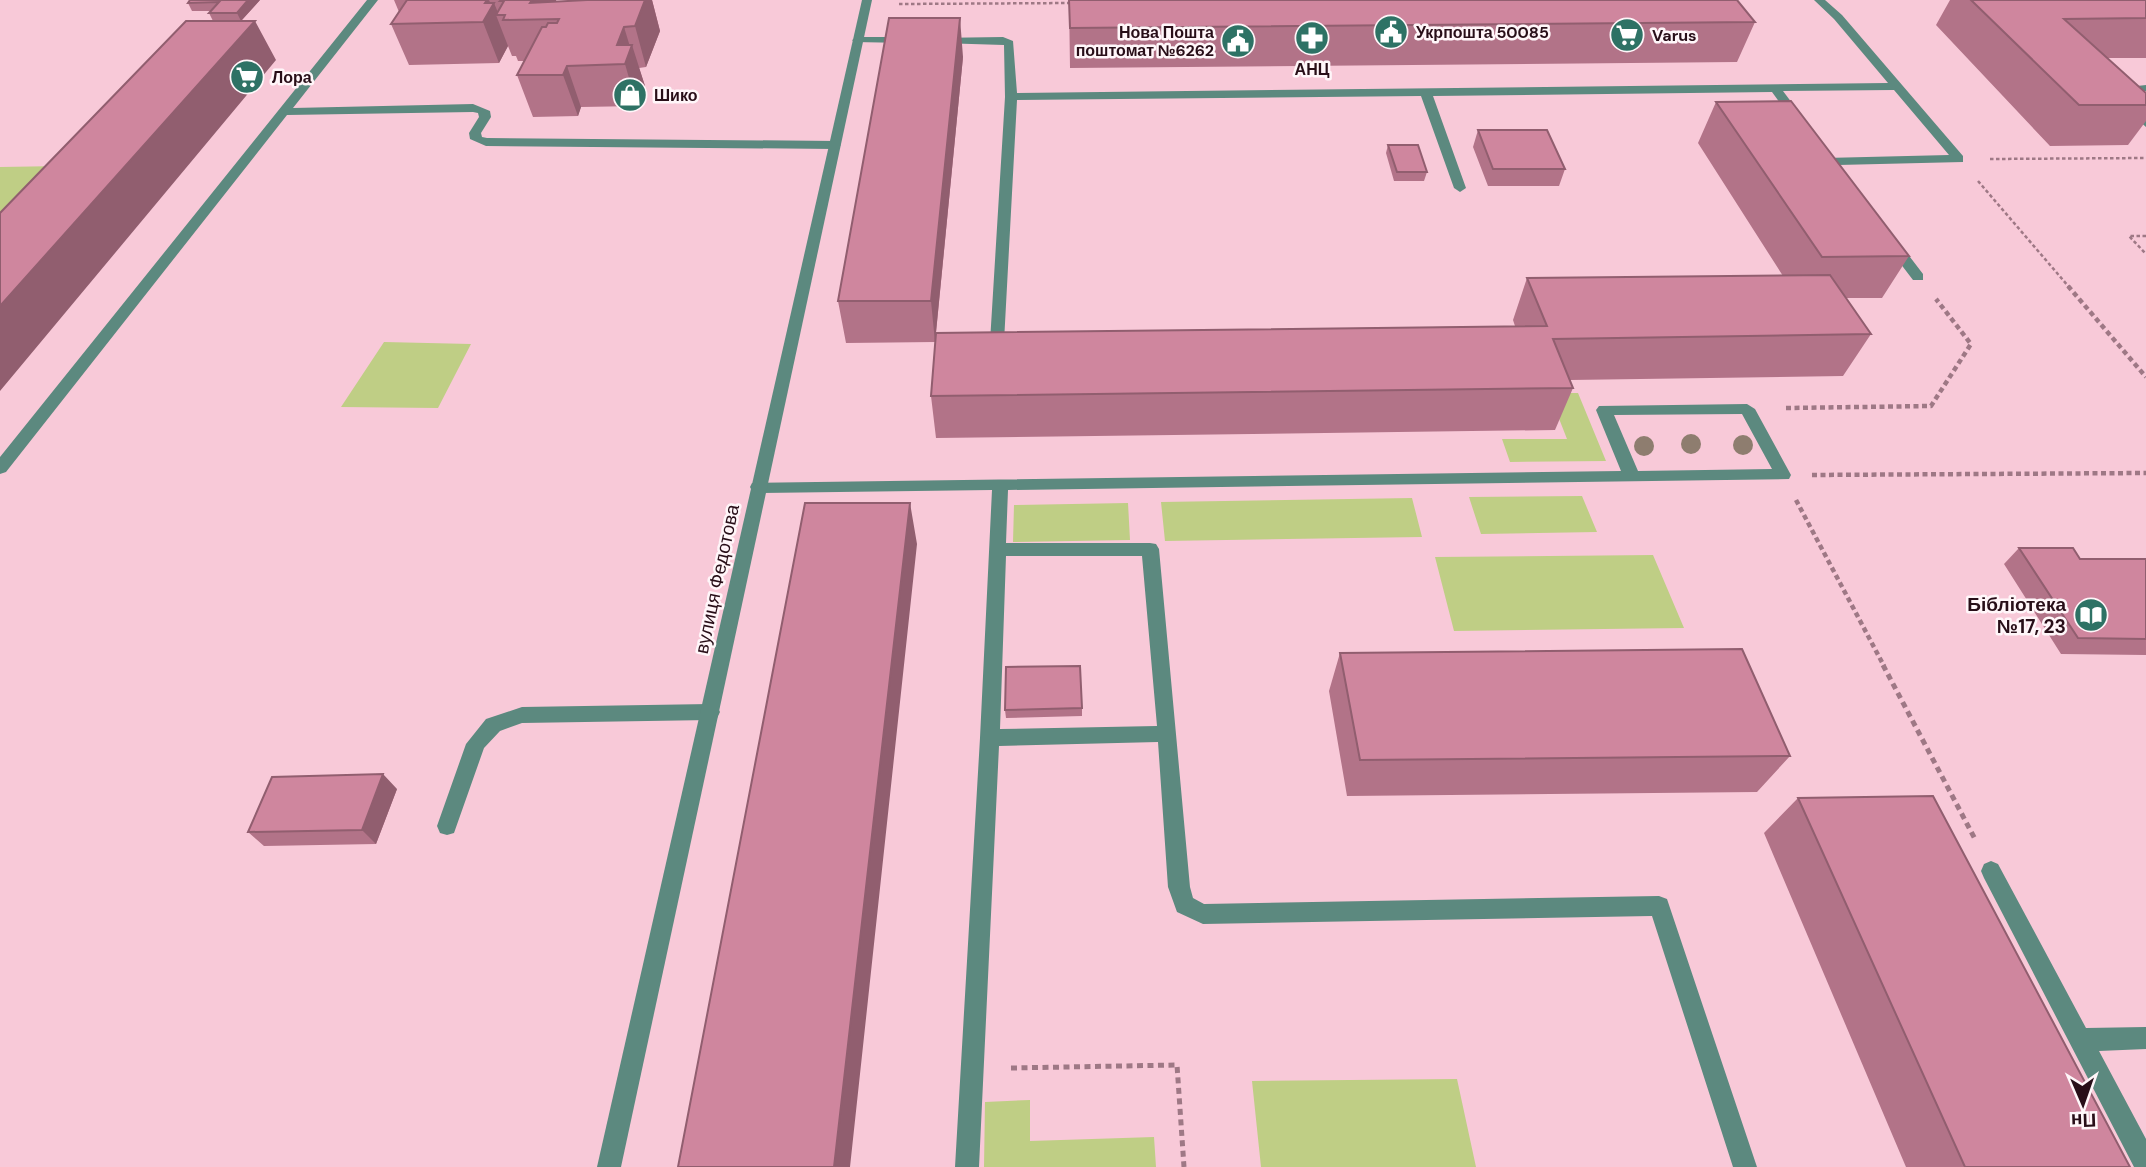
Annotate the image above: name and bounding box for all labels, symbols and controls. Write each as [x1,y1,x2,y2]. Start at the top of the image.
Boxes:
public building icon: Укрпошта 50085 [1372,13,1410,51]
supermarket icon: Varus [1608,16,1646,54]
pharmacy icon: АНЦ [1293,19,1331,57]
place label: Нова Пошта поштомат №6262 [1076,22,1214,61]
public building icon: Нова Пошта поштомат №6262 [1219,22,1257,60]
place label: Укрпошта 50085 [1416,22,1549,43]
place label: Varus [1652,25,1697,46]
supermarket icon: Лора [228,58,266,96]
place label: АНЦ [1295,59,1330,80]
place label: Лора [272,67,312,88]
shop icon: Шико [611,76,649,114]
place label: Шико [654,85,698,106]
street label: вулиця Федотова [689,502,745,656]
place label: Бібліотека №17, 23 [1967,592,2066,639]
library icon: Бібліотека №17, 23 [2072,596,2110,634]
north arrow [2048,1069,2118,1139]
text: Пн [2071,1108,2097,1133]

